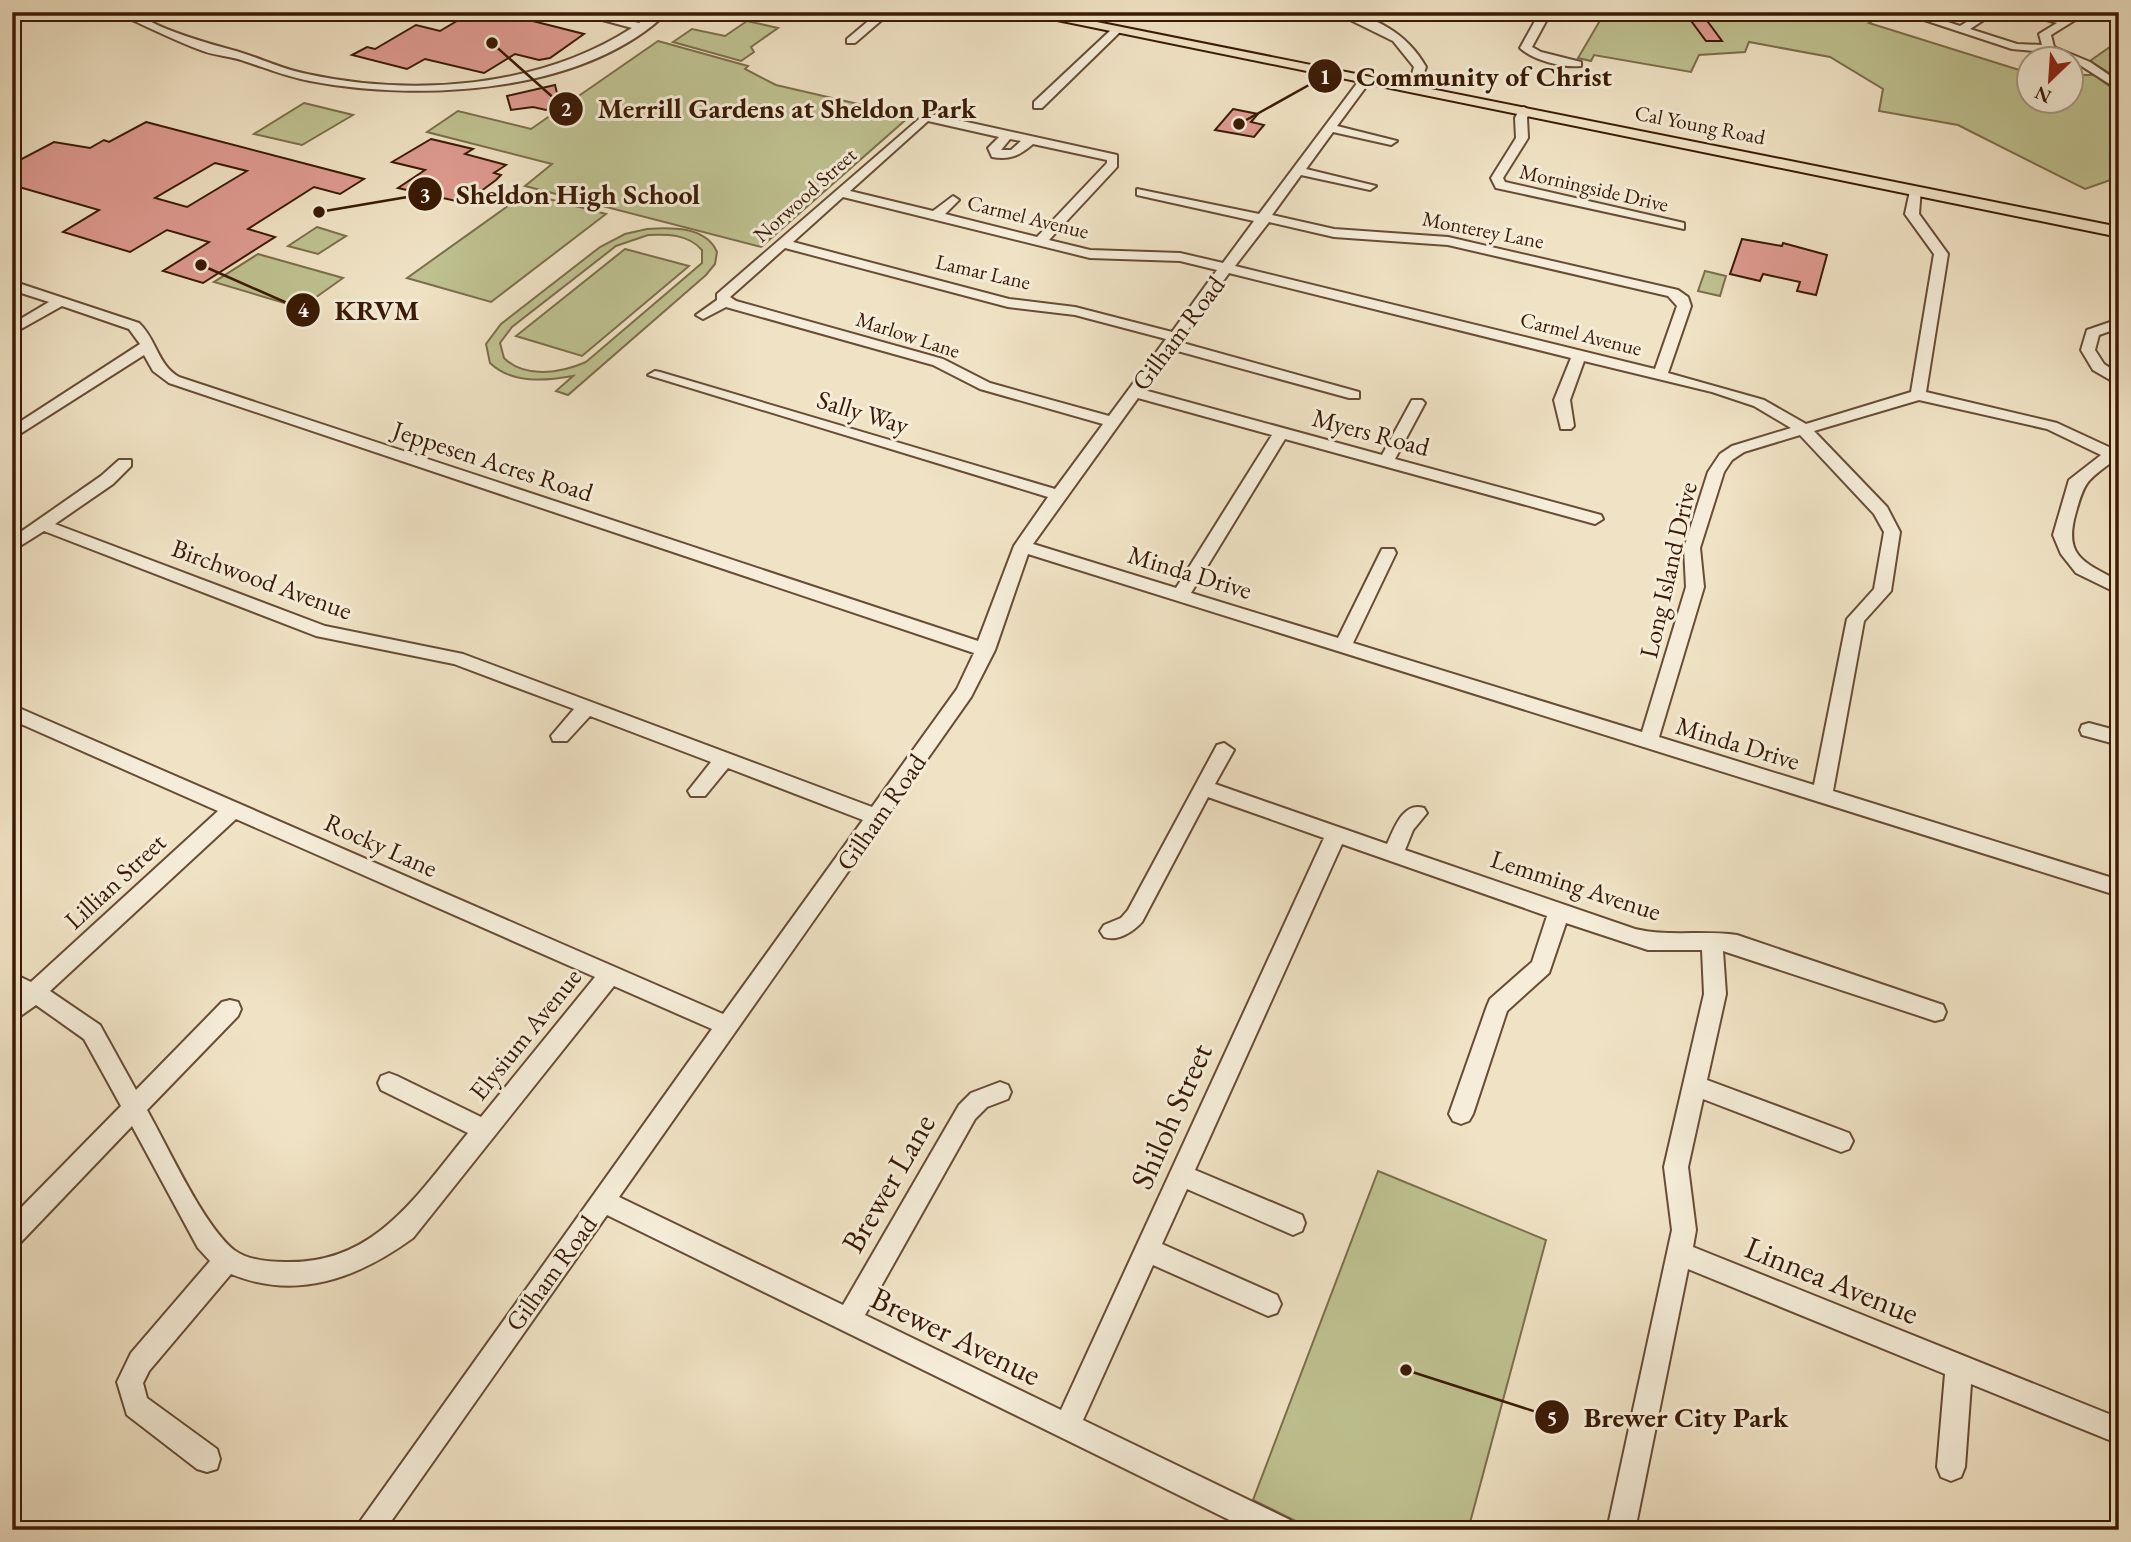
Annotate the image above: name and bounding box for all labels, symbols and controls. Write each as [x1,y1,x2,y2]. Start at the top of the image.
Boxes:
north arrow [2016,46,2086,116]
callout: Community of Christ [1307,52,1626,101]
text: Community of Christ [1356,58,1612,94]
text: 1 [1319,63,1331,90]
text: N [2030,80,2055,110]
callout: Merrill Gardens at Sheldon Park [548,84,990,133]
text: Merrill Gardens at Sheldon Park [598,90,977,126]
text: 2 [560,95,572,122]
street label: Cal Young Road [1633,99,1768,150]
street label: Norwood Street [747,141,862,248]
street label: Morningside Drive [1517,157,1671,218]
callout: Sheldon High School [407,170,714,219]
text: Sheldon High School [456,176,700,212]
text: 3 [419,181,431,208]
street label: Carmel Avenue [965,188,1092,245]
street label: Monterey Lane [1420,204,1546,255]
street label: Lamar Lane [933,248,1033,296]
street label: Gilham Road [1124,268,1233,397]
callout: KRVM [286,286,434,335]
text: KRVM [335,292,420,328]
text: 4 [297,296,309,323]
street label: Marlow Lane [853,305,963,364]
street label: Carmel Avenue [1518,305,1645,362]
street label: Sally Way [813,382,914,442]
street label: Myers Road [1309,400,1434,464]
street label: Jeppesen Acres Road [387,412,598,510]
street label: Long Island Drive [1631,479,1705,661]
street label: Birchwood Avenue [167,531,357,627]
street label: Minda Drive [1124,537,1256,607]
street label: Minda Drive [1672,708,1804,778]
street label: Gilham Road [828,746,934,877]
street label: Rocky Lane [319,805,443,885]
street label: Lillian Street [57,825,173,937]
street label: Lemming Avenue [1487,841,1665,929]
street label: Elysium Avenue [461,961,589,1107]
street label: Shiloh Street [1120,1036,1222,1196]
street label: Brewer Lane [831,1106,945,1260]
street label: Gilham Road [498,1208,605,1338]
street label: Linnea Avenue [1739,1226,1925,1334]
street label: Brewer Avenue [864,1277,1048,1395]
callout: Brewer City Park [1535,1393,1803,1442]
text: Brewer City Park [1584,1399,1789,1435]
text: 5 [1546,1404,1558,1431]

